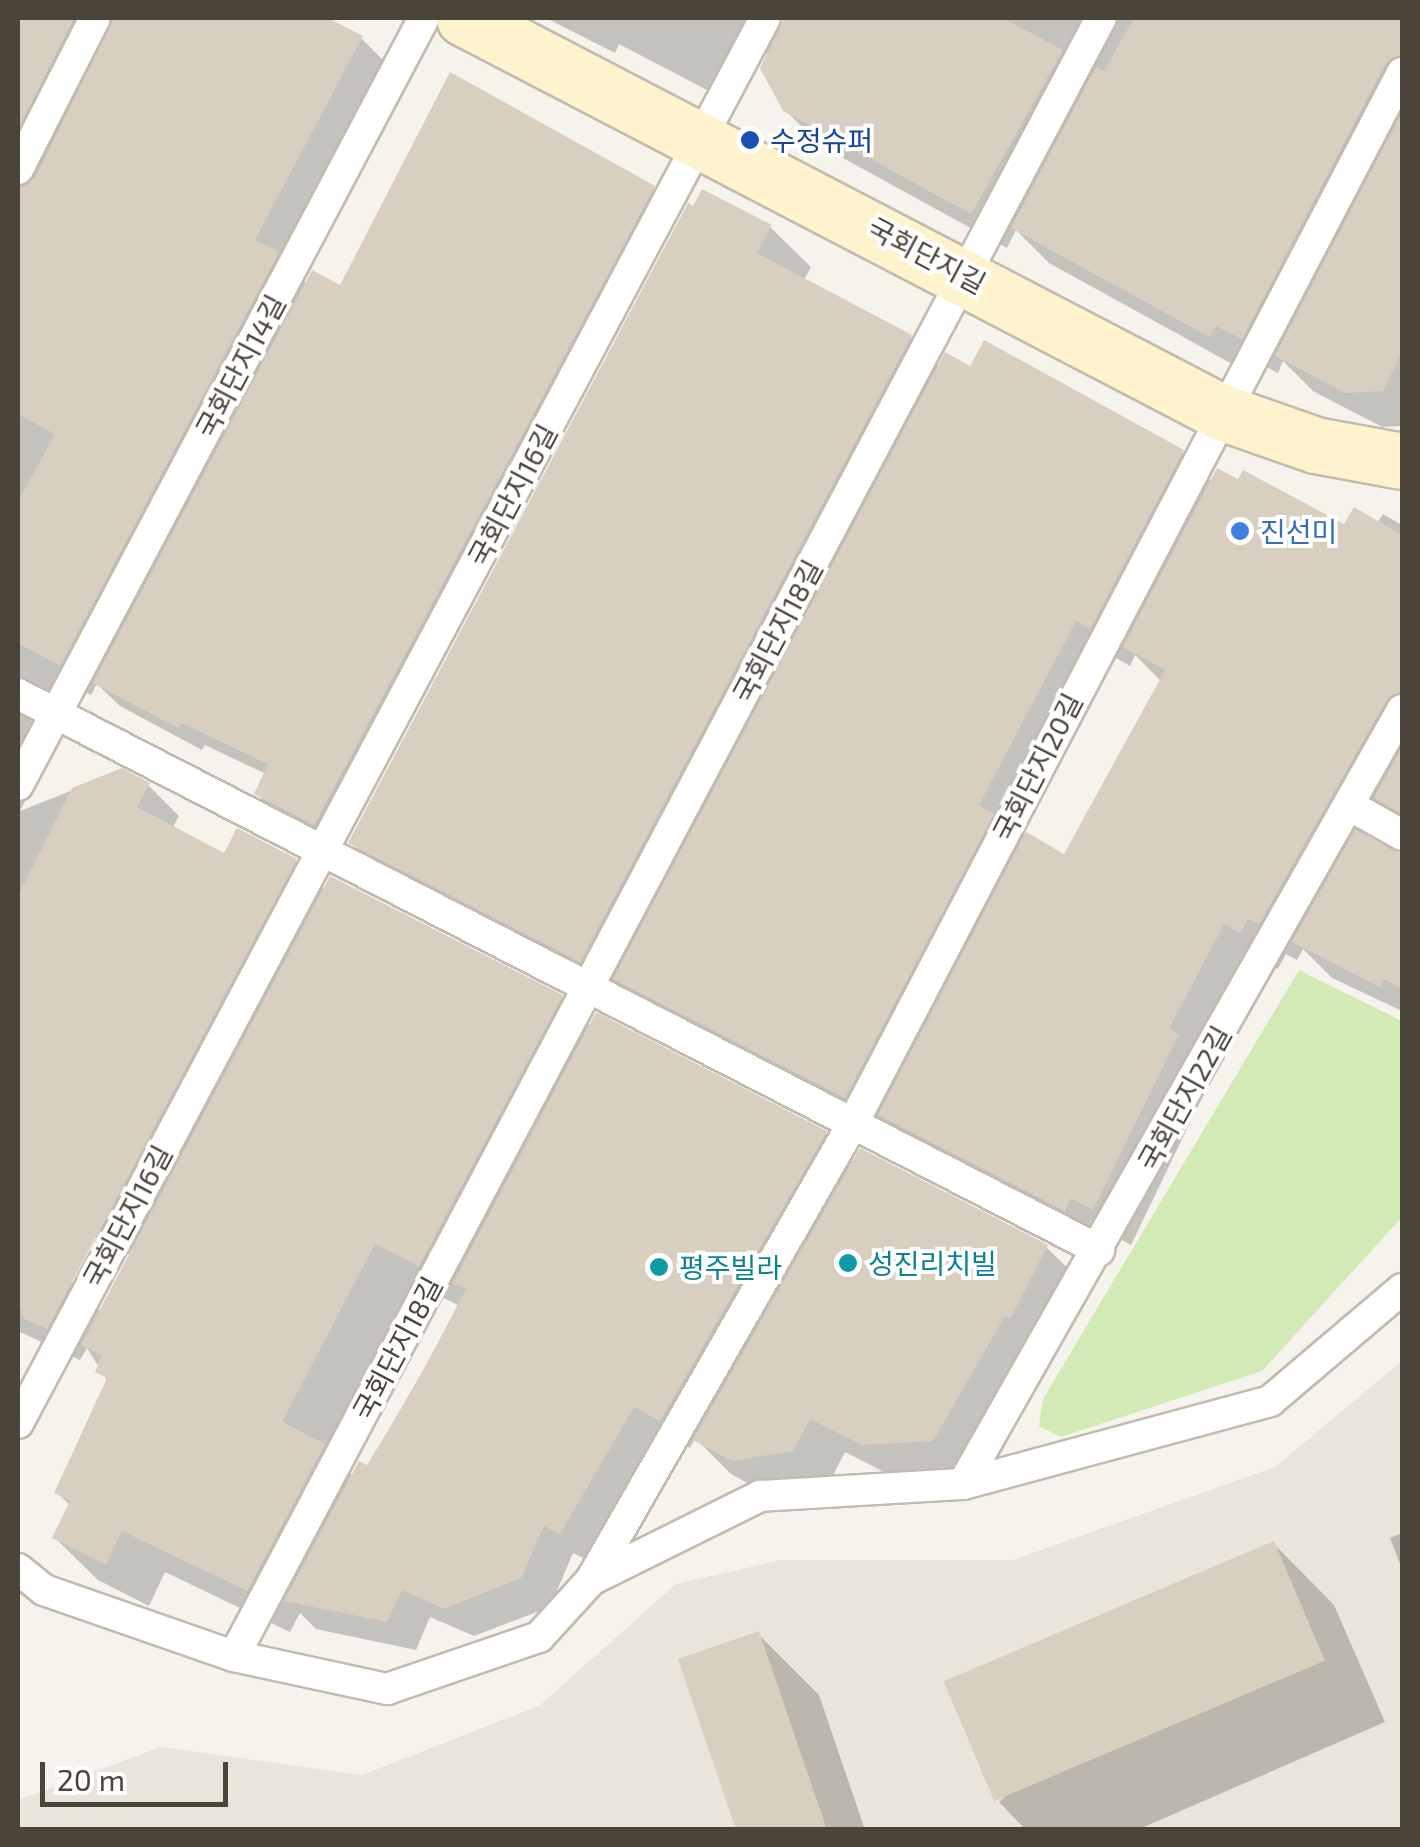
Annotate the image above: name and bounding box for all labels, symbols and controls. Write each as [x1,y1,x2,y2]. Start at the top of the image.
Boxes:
place label: 수정슈퍼 [770,123,873,157]
marker: 수정슈퍼 [739,129,761,151]
street label: 국회단지길 [862,210,992,300]
street label: 국회단지14길 [188,289,292,443]
street label: 국회단지16길 [461,418,563,572]
place label: 진선미 [1260,514,1337,548]
marker: 진선미 [1229,520,1251,542]
street label: 국회단지18길 [725,554,829,708]
street label: 국회단지20길 [985,687,1089,847]
street label: 국회단지22길 [1130,1020,1238,1176]
street label: 국회단지16길 [76,1139,178,1293]
place label: 성진리치빌 [868,1246,997,1280]
place label: 평주빌라 [679,1250,782,1284]
marker: 성진리치빌 [837,1252,859,1274]
marker: 평주빌라 [648,1256,670,1278]
street label: 국회단지18길 [345,1271,449,1425]
scale bar [45,1742,232,1804]
text: 20 m [57,1761,125,1797]

